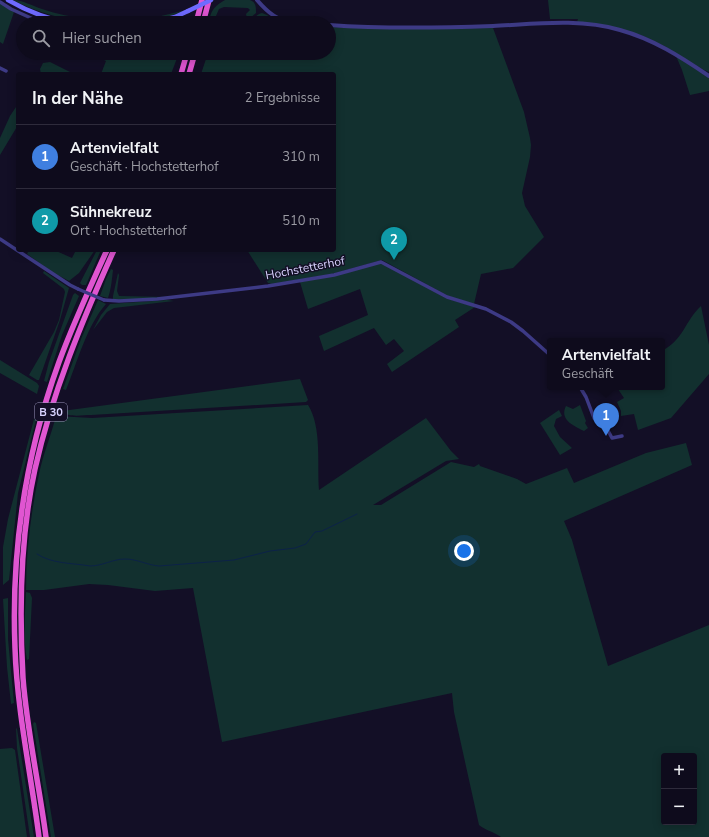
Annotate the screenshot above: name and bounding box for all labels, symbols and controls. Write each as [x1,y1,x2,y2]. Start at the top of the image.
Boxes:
search box [16,16,336,60]
icon: search [30,27,52,49]
text: Hier suchen [62,28,142,48]
text: In der Nähe [32,87,123,110]
text: 2 Ergebnisse [245,89,320,107]
text: Artenvielfalt [70,138,158,158]
text: 1 [41,148,49,166]
text: 310 m [282,148,320,166]
text: Geschäft · Hochstetterhof [70,158,219,176]
text: Sühnekreuz [70,202,152,222]
text: 2 [41,212,49,230]
text: 510 m [282,212,320,230]
text: Ort · Hochstetterhof [70,222,187,240]
pin: 2 [381,227,407,260]
street label: Hochstetterhof [264,252,347,284]
popup [547,338,665,390]
text: Artenvielfalt [562,345,650,365]
text: Geschäft [562,365,613,383]
road number: B 30 [35,403,67,421]
pin: 1 [593,403,619,436]
your location [454,541,474,561]
map controls [661,753,697,825]
button: + [661,753,697,789]
button: − [661,789,697,825]

